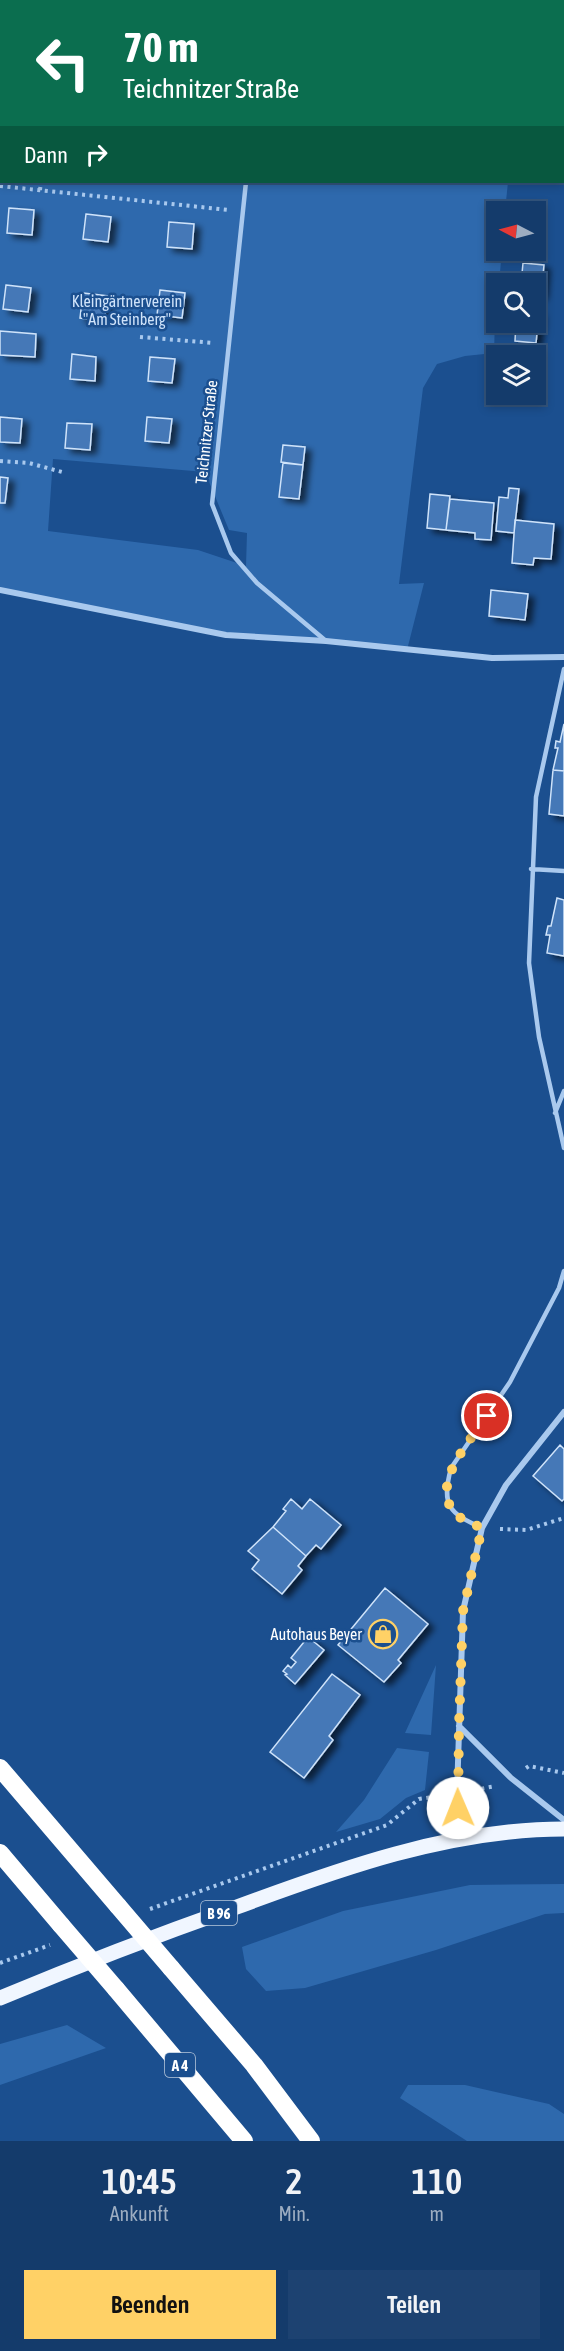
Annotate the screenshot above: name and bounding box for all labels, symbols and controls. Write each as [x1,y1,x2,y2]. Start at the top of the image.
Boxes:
text: 70 m [123,23,198,71]
icon: left [24,24,102,102]
text: Teichnitzer Straße [123,73,299,104]
icon: right [80,138,113,171]
text: Dann [24,142,68,168]
north arrow [486,201,546,261]
map controls [486,201,546,405]
button: search [486,273,546,333]
park label: Kleingärtnerverein "Am Steinberg" [72,292,182,329]
button: layers [486,345,546,405]
street label: Teichnitzer Straße [192,379,220,485]
pin [461,1390,512,1441]
icon: arrive [470,1399,503,1432]
shop icon: Autohaus Beyer [367,1618,399,1650]
place label: Autohaus Beyer [271,1625,362,1644]
position arrow [426,1776,490,1840]
road number: B 96 [201,1901,237,1925]
road number: A 4 [165,2053,195,2077]
text: 10:45 [102,2160,177,2202]
text: 2 [286,2160,302,2202]
text: 110 [411,2160,462,2202]
text: Ankunft [110,2202,169,2225]
text: Min. [278,2202,310,2225]
text: m [430,2202,444,2225]
button: Beenden [24,2270,276,2339]
button: Teilen [288,2270,540,2339]

